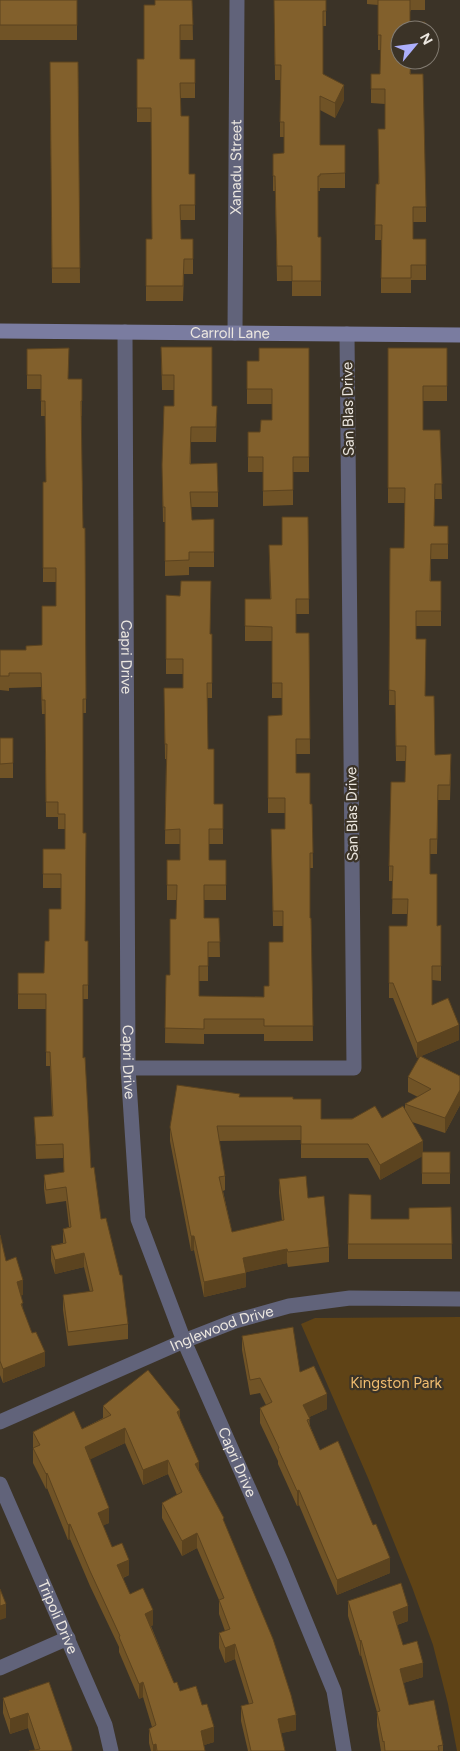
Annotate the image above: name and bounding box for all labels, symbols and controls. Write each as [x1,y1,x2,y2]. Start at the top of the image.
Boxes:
north arrow [390,20,440,70]
text: N [416,30,436,48]
street label: Xanadu Street [227,119,245,215]
street label: Carroll Lane [190,324,270,342]
street label: San Blas Drive [338,362,358,456]
street label: Capri Drive [117,620,135,694]
street label: San Blas Drive [342,767,362,861]
street label: Capri Drive [119,1025,139,1100]
street label: Inglewood Drive [167,1302,276,1355]
park label: Kingston Park [350,1374,443,1392]
street label: Capri Drive [214,1424,260,1500]
street label: Tripoli Drive [34,1577,82,1657]

